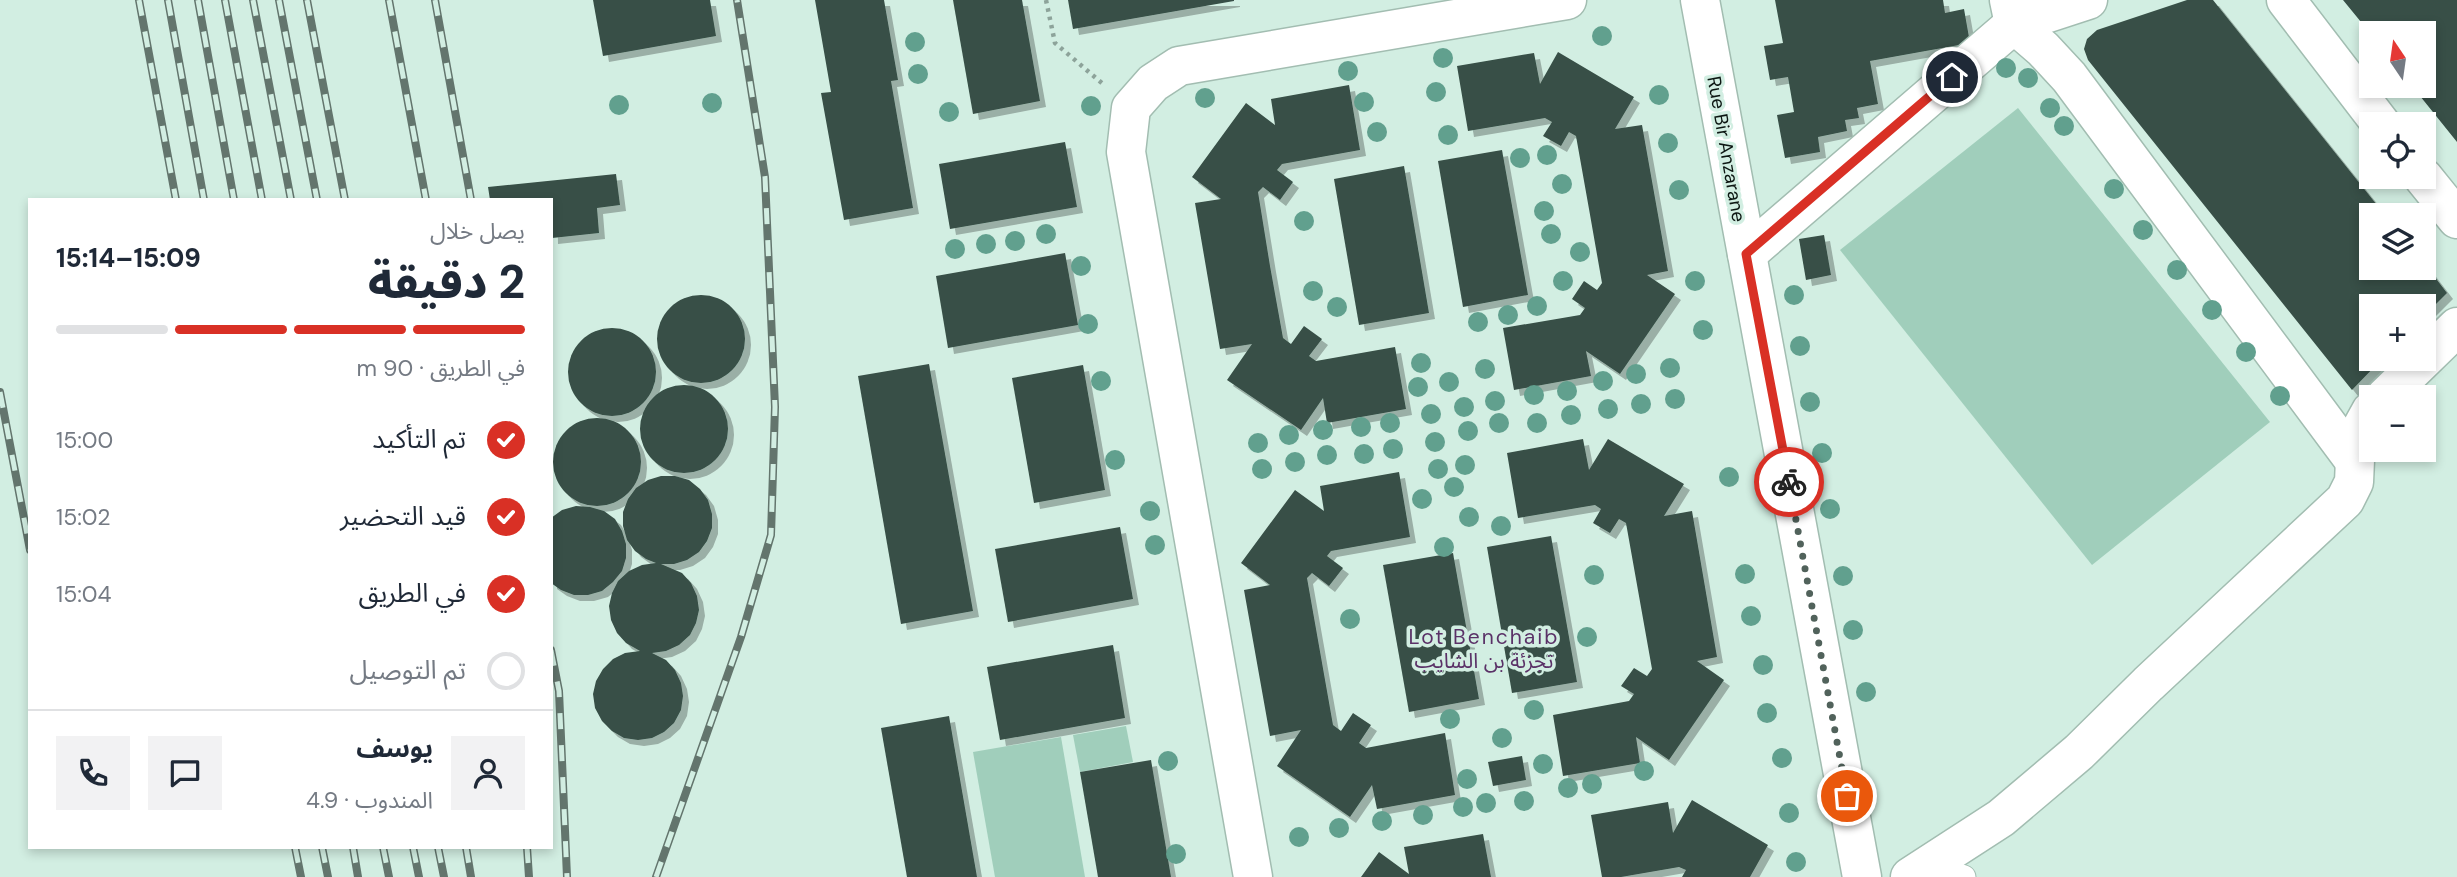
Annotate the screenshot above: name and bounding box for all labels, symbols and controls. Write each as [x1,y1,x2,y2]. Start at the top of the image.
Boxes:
north arrow [2359,21,2436,98]
map controls [2359,21,2436,462]
pin [1922,47,1982,107]
icon: home [1933,58,1971,96]
street label: Rue Bir Anzarane [1701,74,1752,224]
button: locate [2359,112,2436,189]
button: layers [2359,203,2436,280]
text: يصل خلال [430,216,525,246]
text: 15:09–15:14 [56,241,201,275]
text: 2 دقيقة [368,252,525,312]
button: + [2359,294,2436,371]
text: في الطريق · 90 m [356,353,525,383]
button: − [2359,385,2436,462]
icon: check [487,421,525,459]
text: تم التأكيد [372,422,466,456]
text: 15:00 [56,425,113,455]
courier [1754,447,1824,517]
icon: bike [1770,463,1808,501]
icon: check [487,498,525,536]
text: قيد التحضير [340,499,466,533]
text: 15:02 [56,502,111,532]
icon: check [487,575,525,613]
text: في الطريق [359,576,466,610]
text: 15:04 [56,579,112,609]
district label: Lot Benchaib تجزئة بن الشايب [1409,623,1559,675]
text: تم التوصيل [350,653,466,687]
text: يوسف [356,731,433,765]
button: phone [56,736,130,810]
button: chat [148,736,222,810]
button: person [451,736,525,810]
pin [1817,766,1877,826]
icon: bag [1828,777,1866,815]
text: المندوب · 4.9 [306,785,433,815]

